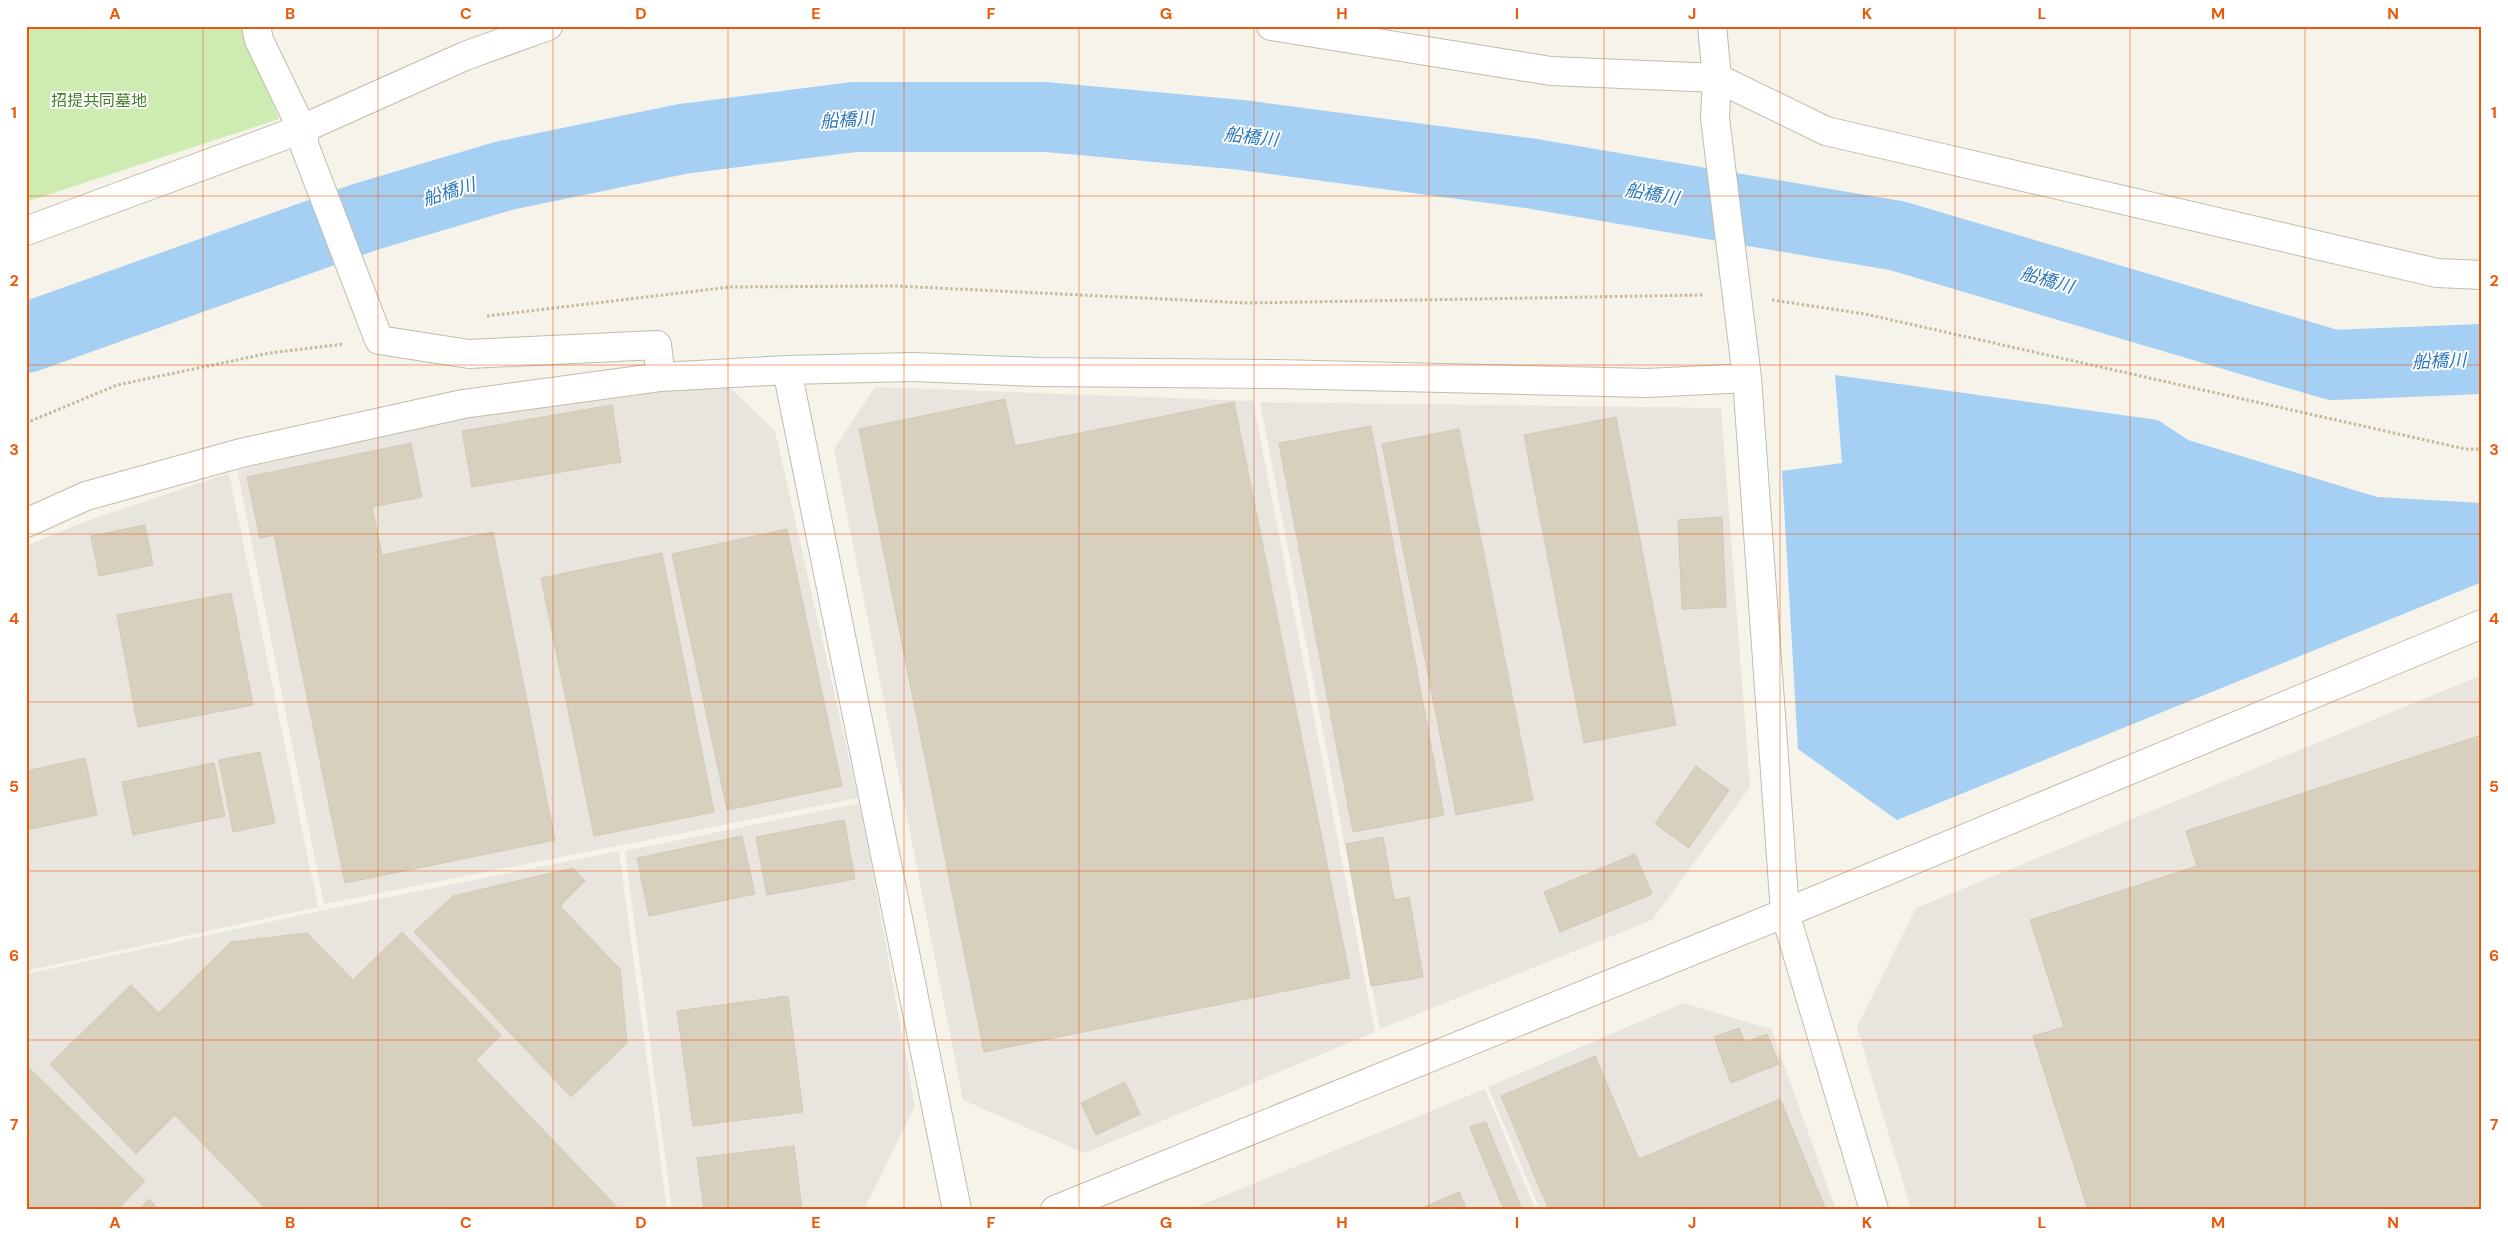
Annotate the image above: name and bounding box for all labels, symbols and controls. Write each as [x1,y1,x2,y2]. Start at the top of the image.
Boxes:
text: A [109,3,121,24]
text: B [285,3,295,24]
text: C [460,3,472,24]
text: D [635,3,647,24]
text: E [811,3,821,24]
text: F [987,3,996,24]
text: G [1160,3,1172,24]
text: H [1336,3,1348,24]
text: I [1515,3,1519,24]
text: J [1688,3,1696,24]
text: K [1862,3,1873,24]
text: L [2038,3,2047,24]
text: M [2211,3,2225,24]
text: N [2387,3,2399,24]
park label: 招提共同墓地 [51,90,147,111]
text: 1 [11,102,17,123]
text: 1 [2491,102,2497,123]
water label: 船橋川 [819,106,877,134]
water label: 船橋川 [1223,122,1281,152]
water label: 船橋川 [420,172,480,211]
water label: 船橋川 [1623,177,1683,211]
water label: 船橋川 [2018,261,2078,300]
text: 2 [9,270,19,291]
text: 2 [2489,270,2499,291]
water label: 船橋川 [2412,348,2468,374]
text: 3 [9,439,19,460]
text: 3 [2489,439,2499,460]
text: 4 [9,608,19,629]
text: 4 [2489,608,2499,629]
text: 5 [9,776,19,797]
text: 5 [2489,776,2499,797]
text: 6 [9,945,19,966]
text: 6 [2489,945,2499,966]
text: 7 [10,1114,19,1135]
text: 7 [2490,1114,2499,1135]
text: A [109,1212,121,1233]
text: B [285,1212,295,1233]
text: C [460,1212,472,1233]
text: D [635,1212,647,1233]
text: E [811,1212,821,1233]
text: F [987,1212,996,1233]
text: G [1160,1212,1172,1233]
text: H [1336,1212,1348,1233]
text: I [1515,1212,1519,1233]
text: J [1688,1212,1696,1233]
text: K [1862,1212,1873,1233]
text: L [2038,1212,2047,1233]
text: M [2211,1212,2225,1233]
text: N [2387,1212,2399,1233]

